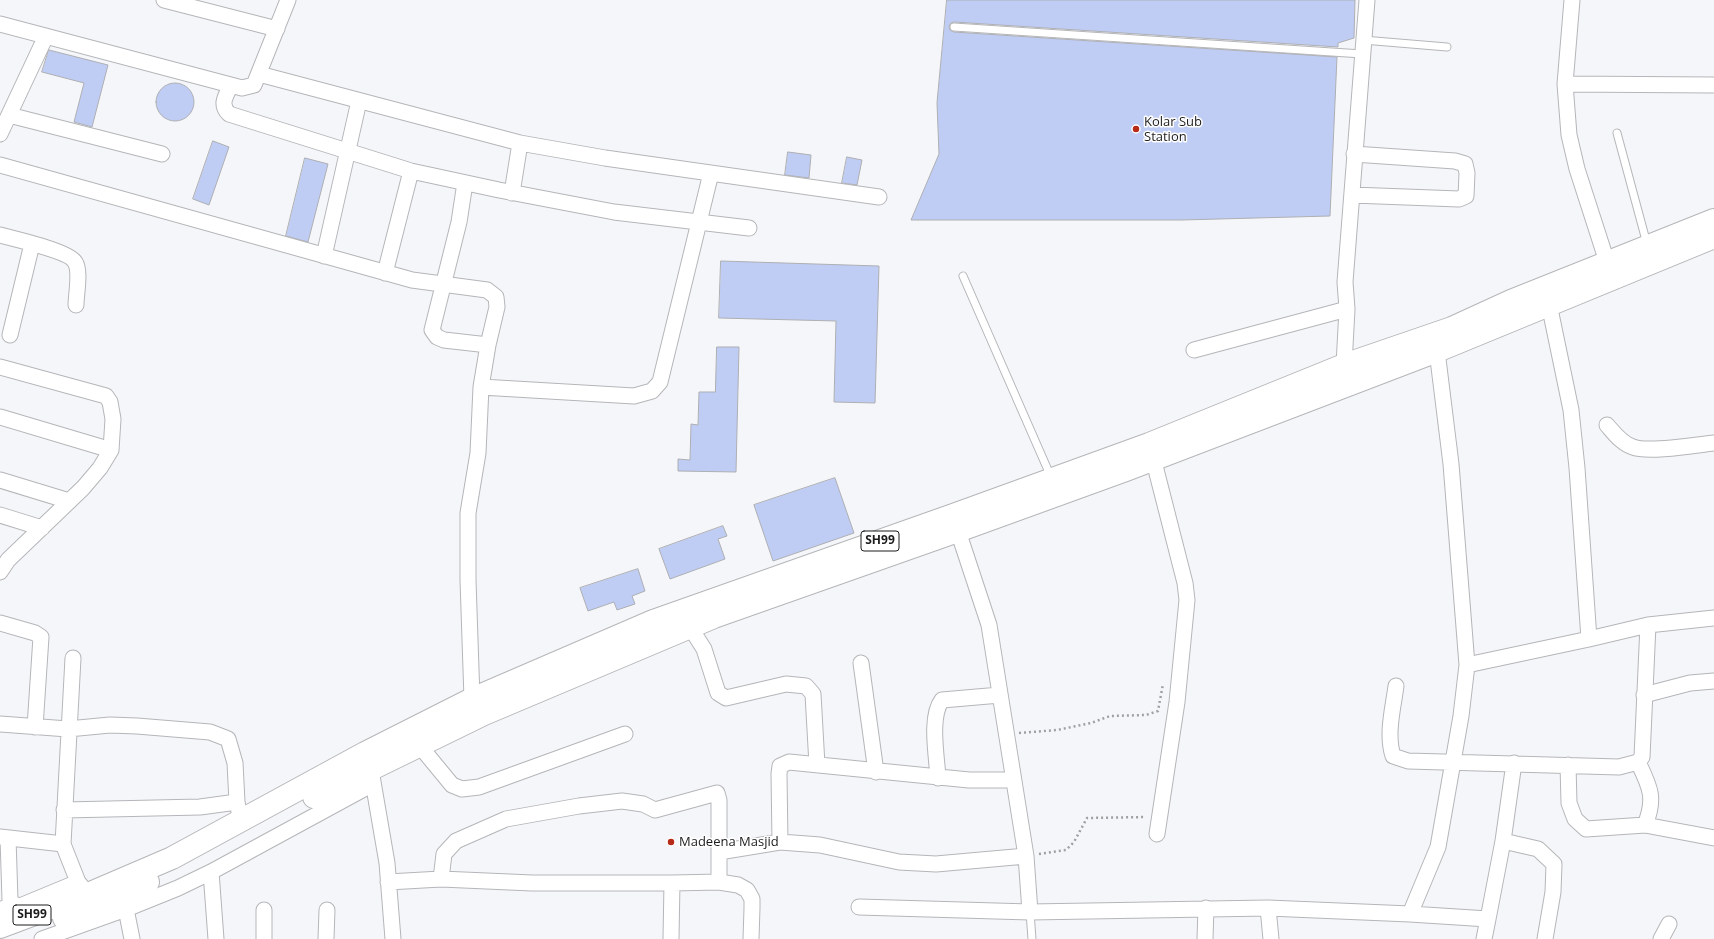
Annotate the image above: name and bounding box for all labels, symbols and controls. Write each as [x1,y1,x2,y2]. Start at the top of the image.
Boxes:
place label: Kolar Sub Station [1144,114,1202,145]
marker: Kolar Sub Station [1131,124,1141,134]
road number: SH99 [861,531,899,551]
place label: Madeena Masjid [679,834,779,850]
marker: Madeena Masjid [666,837,676,847]
road number: SH99 [13,905,51,925]

